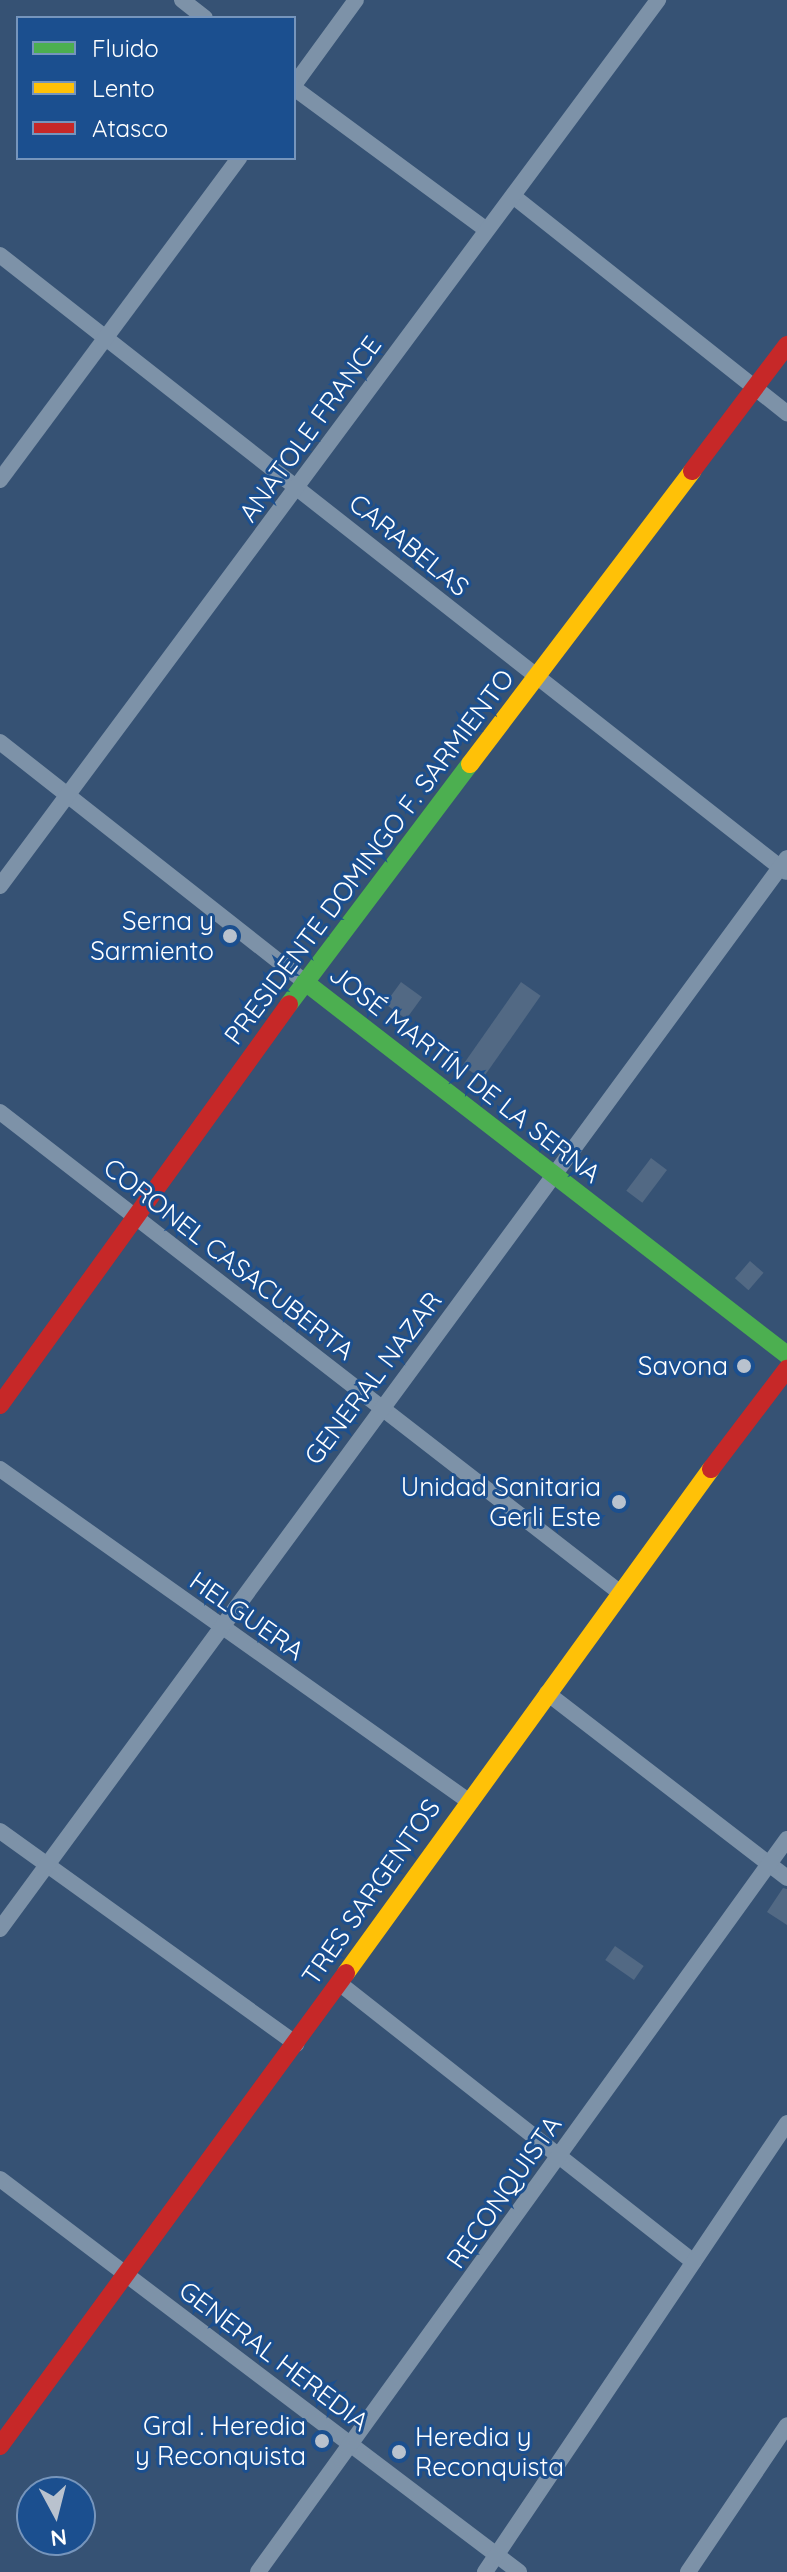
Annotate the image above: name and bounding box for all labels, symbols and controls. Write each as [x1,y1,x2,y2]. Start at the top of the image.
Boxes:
legend [16,16,296,160]
text: Fluido [92,33,159,63]
text: Lento [92,73,155,103]
text: Atasco [92,113,168,143]
street label: ANATOLE FRANCE [232,330,388,528]
street label: CARABELAS [343,487,475,603]
street label: PRESIDENTE DOMINGO F. SARMIENTO [218,663,520,1051]
place label: Serna y Sarmiento [90,905,214,966]
marker: Serna y Sarmiento [221,927,239,945]
street label: JOSÉ MARTÍN DE LA SERNA [323,958,607,1190]
street label: CORONEL CASACUBERTA [98,1152,360,1366]
street label: GENERAL NAZAR [298,1285,448,1471]
place label: Savona [638,1350,728,1382]
marker: Savona [735,1357,753,1375]
place label: Unidad Sanitaria Gerli Este [401,1471,601,1532]
marker: Unidad Sanitaria Gerli Este [608,1491,630,1513]
street label: HELGUERA [184,1565,310,1667]
street label: TRES SARGENTOS [295,1793,447,1991]
street label: RECONQUISTA [440,2110,568,2274]
street label: GENERAL HEREDIA [173,2275,375,2437]
place label: Gral . Heredia y Reconquista [135,2410,306,2472]
place label: Heredia y Reconquista [415,2421,564,2482]
marker: Gral . Heredia y Reconquista [313,2432,331,2450]
marker: Heredia y Reconquista [390,2443,408,2461]
north arrow [16,2476,96,2556]
text: N [49,2523,68,2553]

